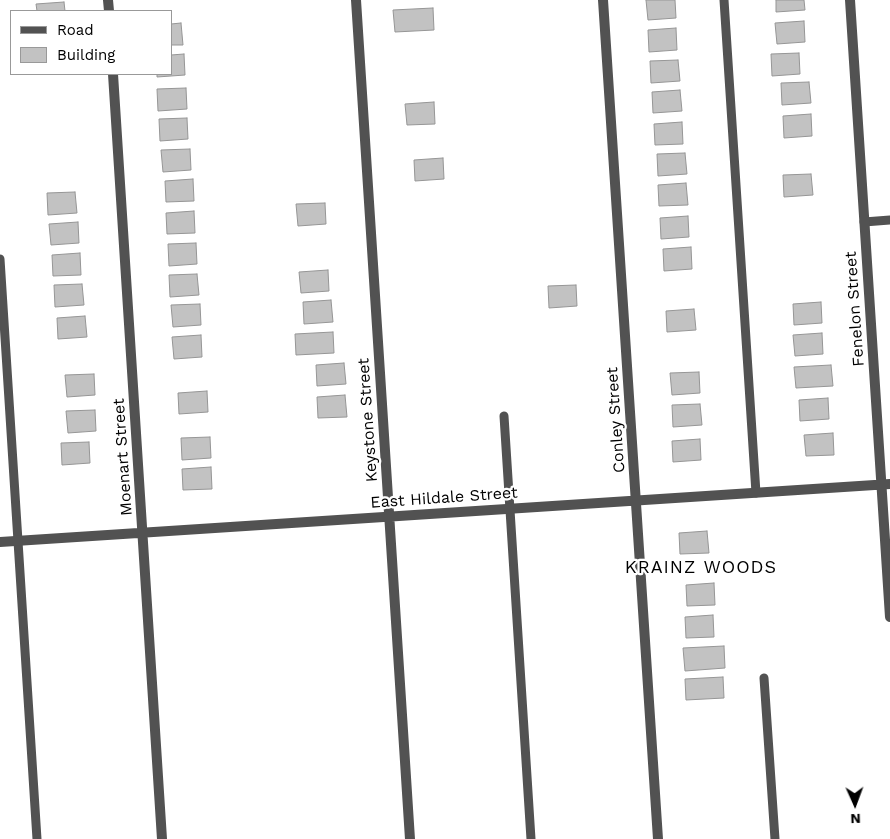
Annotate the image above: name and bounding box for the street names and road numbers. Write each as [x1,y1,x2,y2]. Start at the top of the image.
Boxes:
street label: Fenelon Street [841,251,869,367]
street label: Keystone Street [354,357,382,483]
street label: Conley Street [603,366,629,474]
street label: Moenart Street [109,398,137,516]
street label: East Hildale Street [370,483,518,513]

